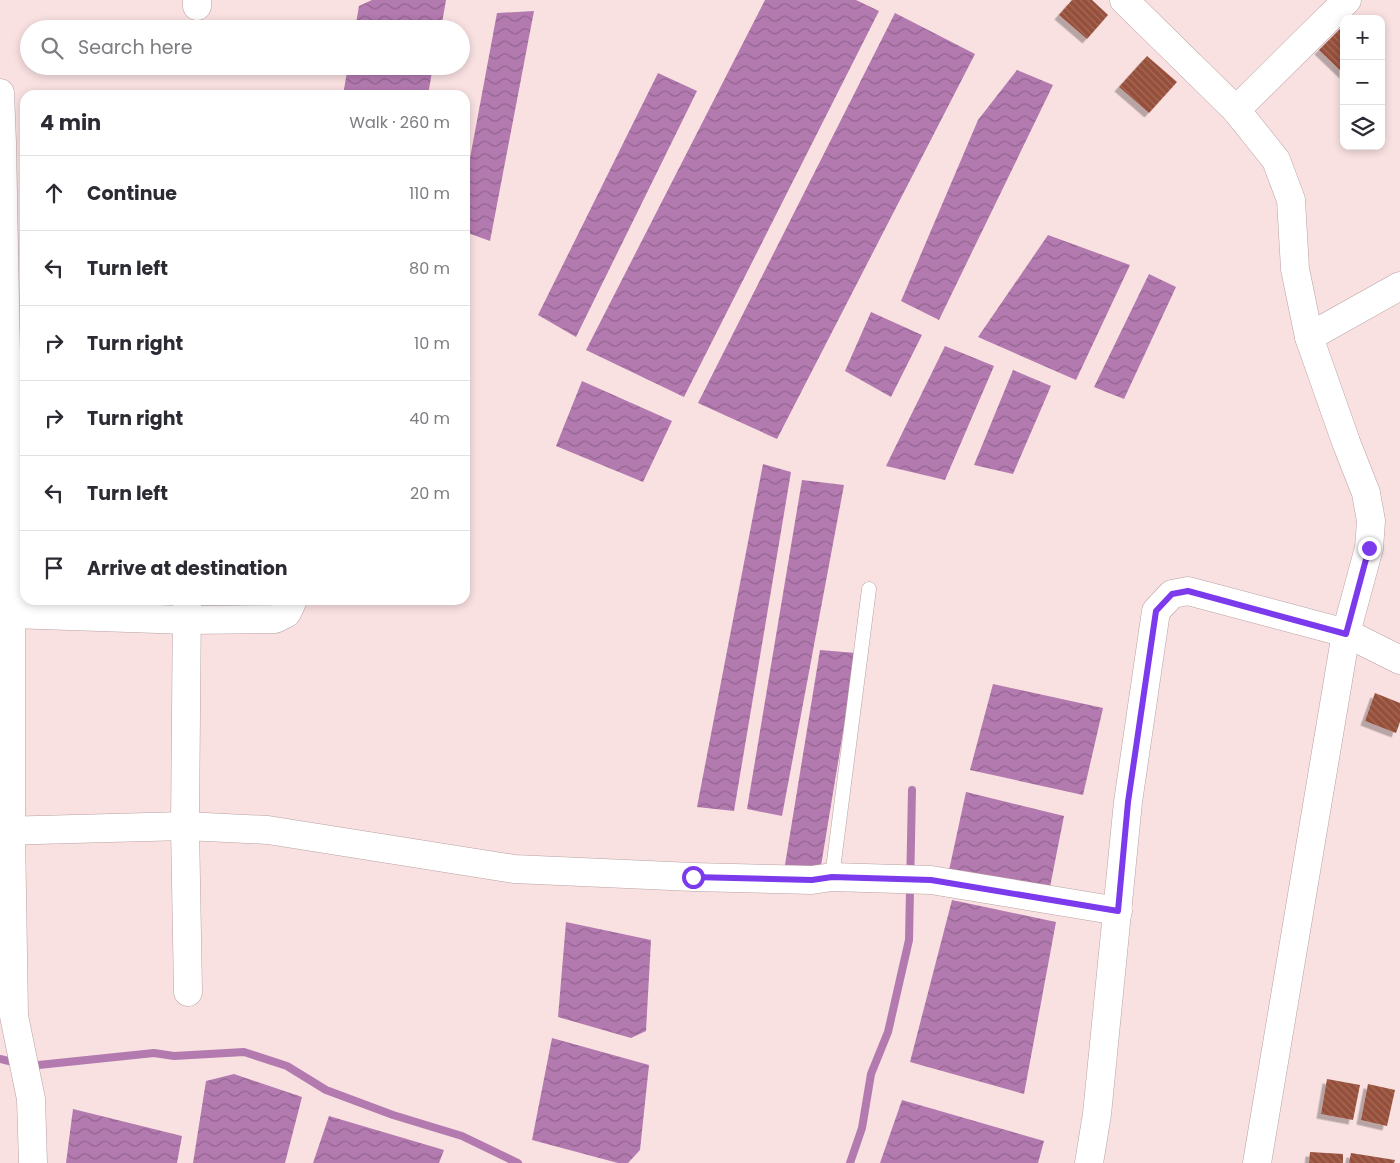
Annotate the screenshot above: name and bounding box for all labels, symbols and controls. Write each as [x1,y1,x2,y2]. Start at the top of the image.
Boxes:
map controls [1340,15,1385,150]
button: + [1340,15,1385,60]
search box [20,20,470,75]
icon: search [38,34,66,62]
text: Search here [78,34,192,61]
button: − [1340,60,1385,105]
button: layers [1340,105,1385,150]
text: 4 min [40,108,101,137]
text: Walk · 260 m [349,111,450,134]
icon: ahead [40,179,68,207]
text: Continue [87,180,177,207]
text: 110 m [409,182,450,205]
icon: left [40,254,68,282]
text: Turn left [87,255,168,282]
text: 80 m [409,257,450,280]
icon: right [40,329,68,357]
text: Turn right [87,330,183,357]
text: 10 m [414,332,450,355]
icon: right [40,404,68,432]
text: Turn right [87,405,183,432]
text: 40 m [409,407,450,430]
icon: left [40,479,68,507]
text: Turn left [87,480,168,507]
text: 20 m [410,482,450,505]
route end [1358,537,1381,560]
icon: arrive [40,554,68,582]
text: Arrive at destination [87,555,288,582]
route start [682,866,705,889]

